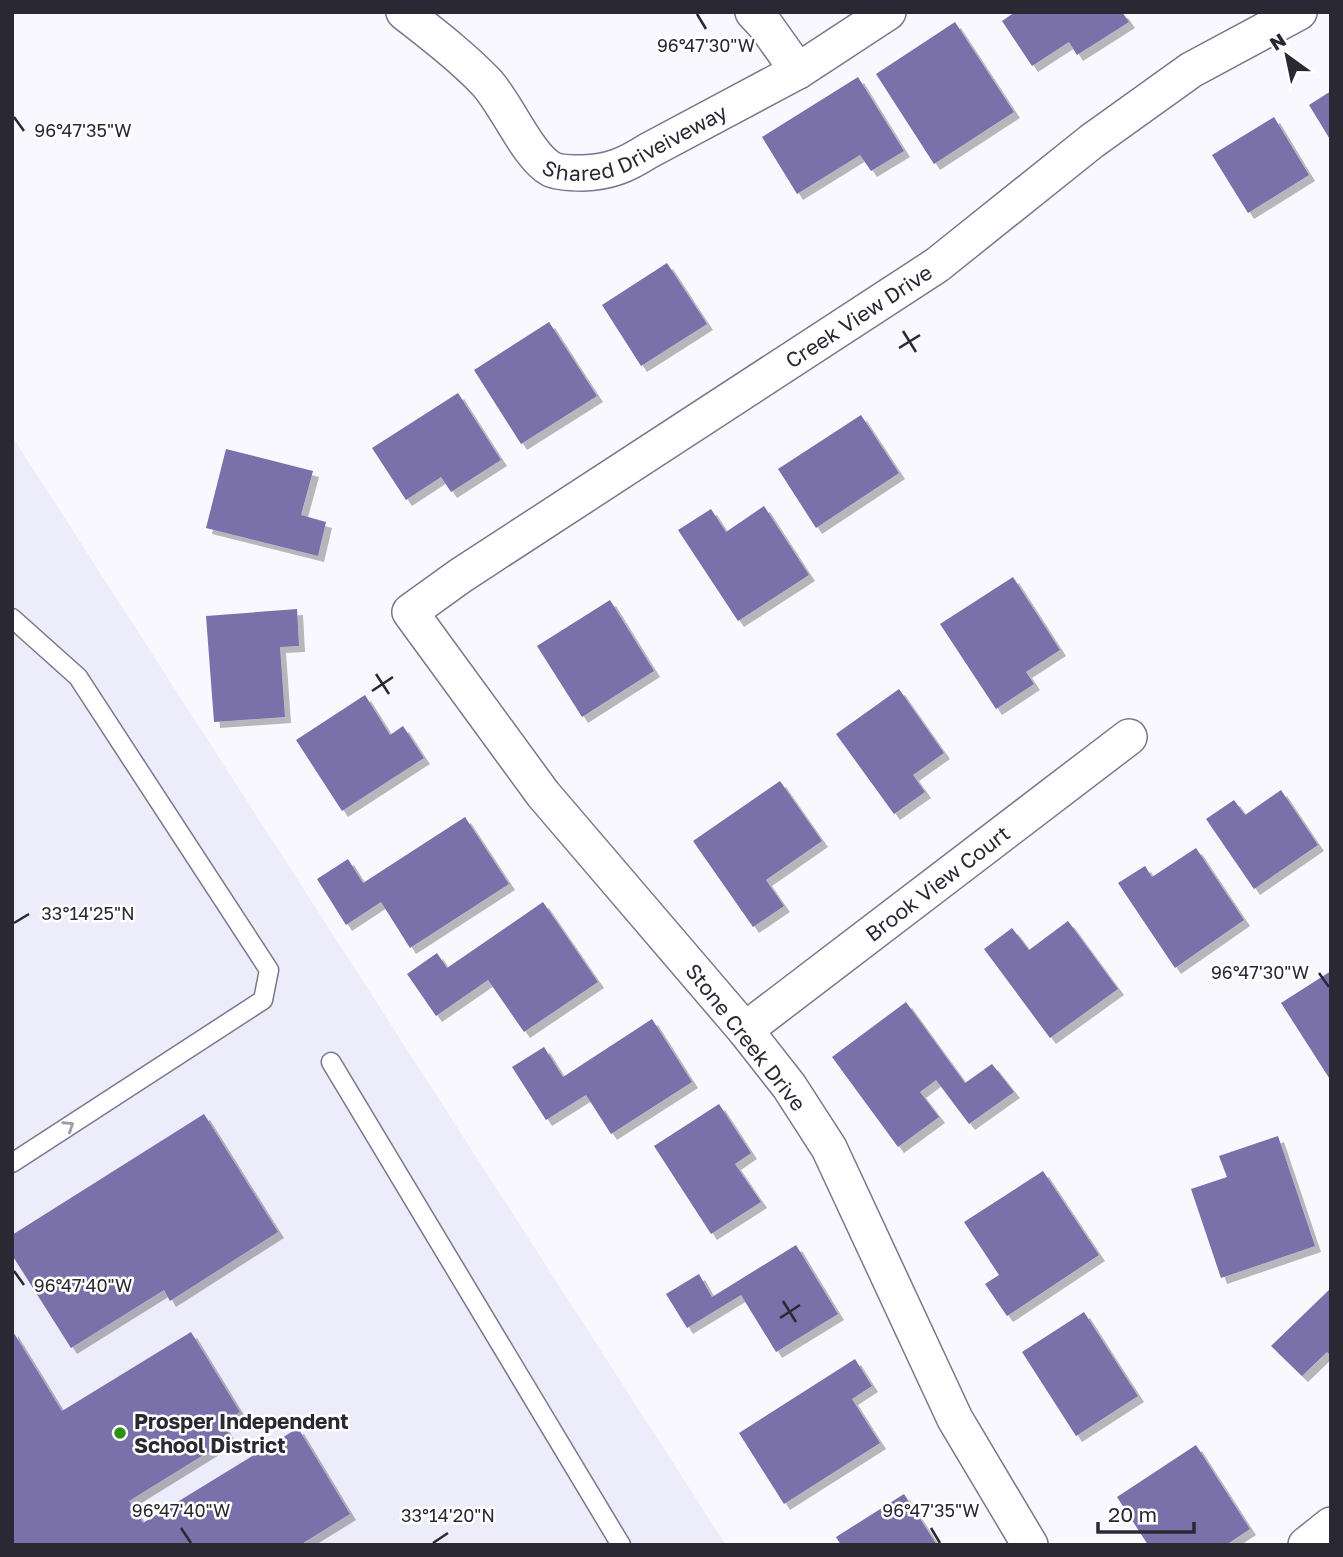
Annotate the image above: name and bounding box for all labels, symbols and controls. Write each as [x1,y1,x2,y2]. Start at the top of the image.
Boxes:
north arrow [1252,21,1322,91]
text: N [1265,28,1290,55]
text: 96°47'30"W [657,34,755,56]
street label: Shared Driveiveway [538,98,731,186]
text: 96°47'35"W [34,119,132,141]
street label: Creek View Drive [780,259,937,373]
street label: Brook View Court [860,820,1015,947]
text: 33°14'25"N [41,902,135,924]
street label: Stone Creek Drive [680,958,812,1116]
text: 96°47'30"W [1211,961,1309,983]
one-way arrow [62,1121,75,1134]
text: 96°47'40"W [34,1274,132,1296]
place label: Prosper Independent School District [134,1408,349,1458]
marker: Prosper Independent School District [112,1425,128,1441]
scale bar [1098,1490,1194,1534]
text: 96°47'40"W [132,1499,230,1521]
text: 96°47'35"W [882,1499,980,1521]
text: 20 m [1108,1501,1157,1527]
text: 33°14'20"N [401,1504,495,1526]

